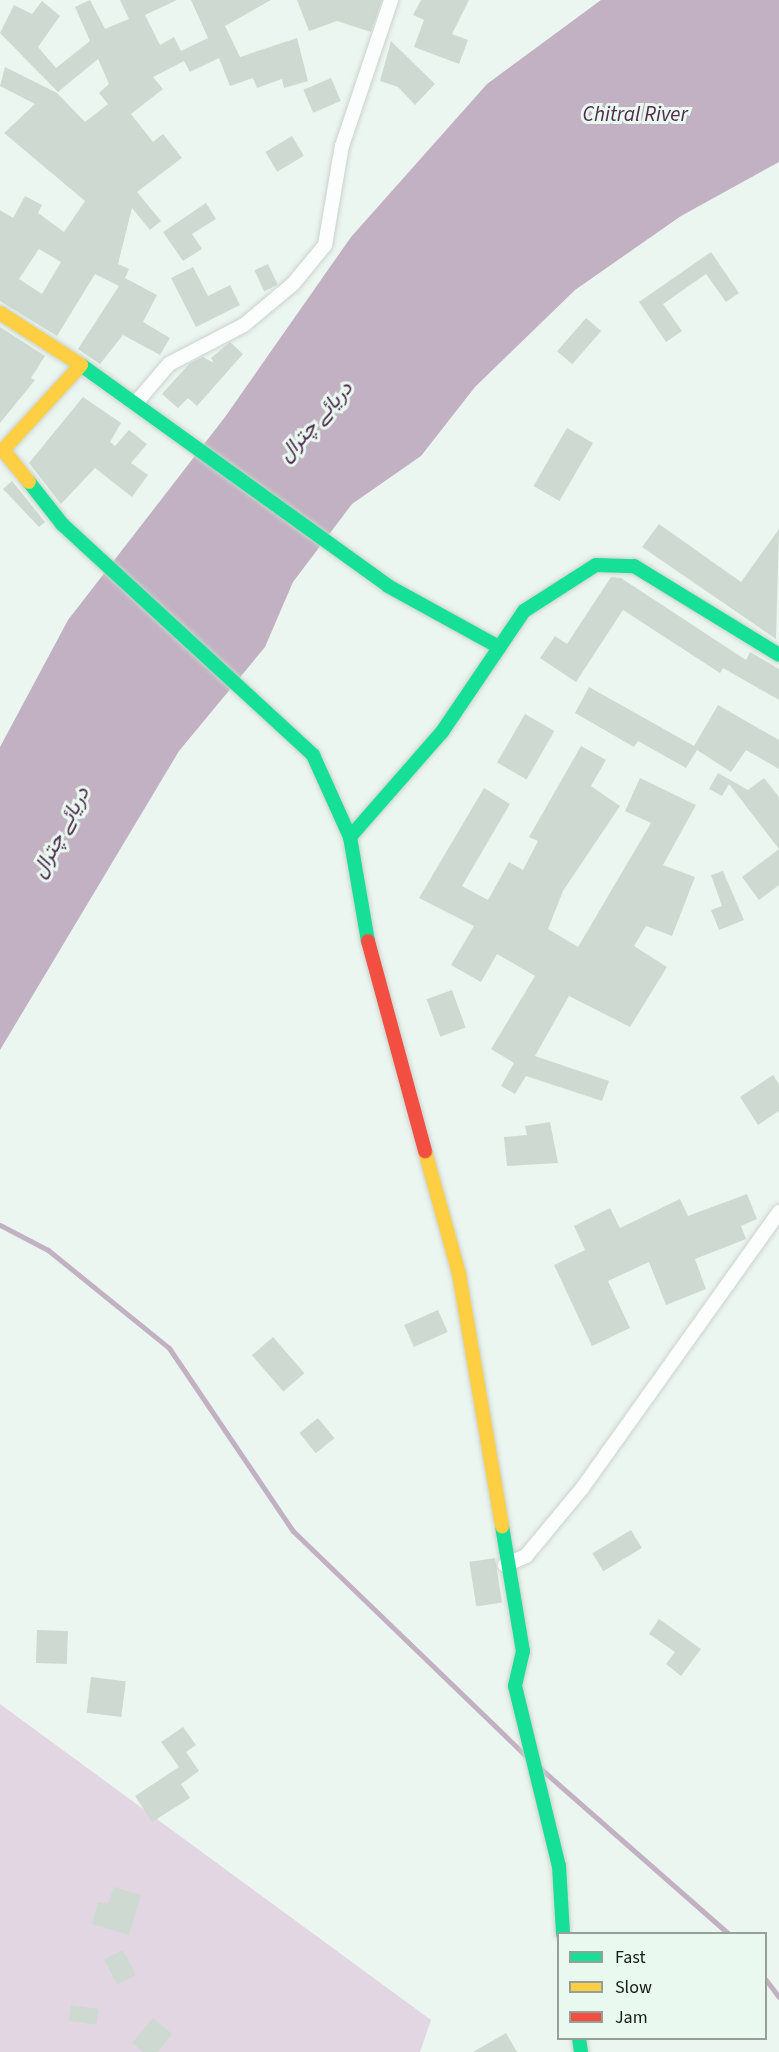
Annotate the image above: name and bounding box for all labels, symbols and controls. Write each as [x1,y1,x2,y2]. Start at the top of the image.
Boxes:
water label: Chitral River [582,101,688,127]
water label: دریائے چترال [272,376,358,466]
water label: دریائے چترال [26,782,94,882]
legend [557,1932,767,2040]
text: Fast [615,1945,646,1970]
text: Slow [615,1975,652,2000]
text: Jam [615,2005,648,2030]

